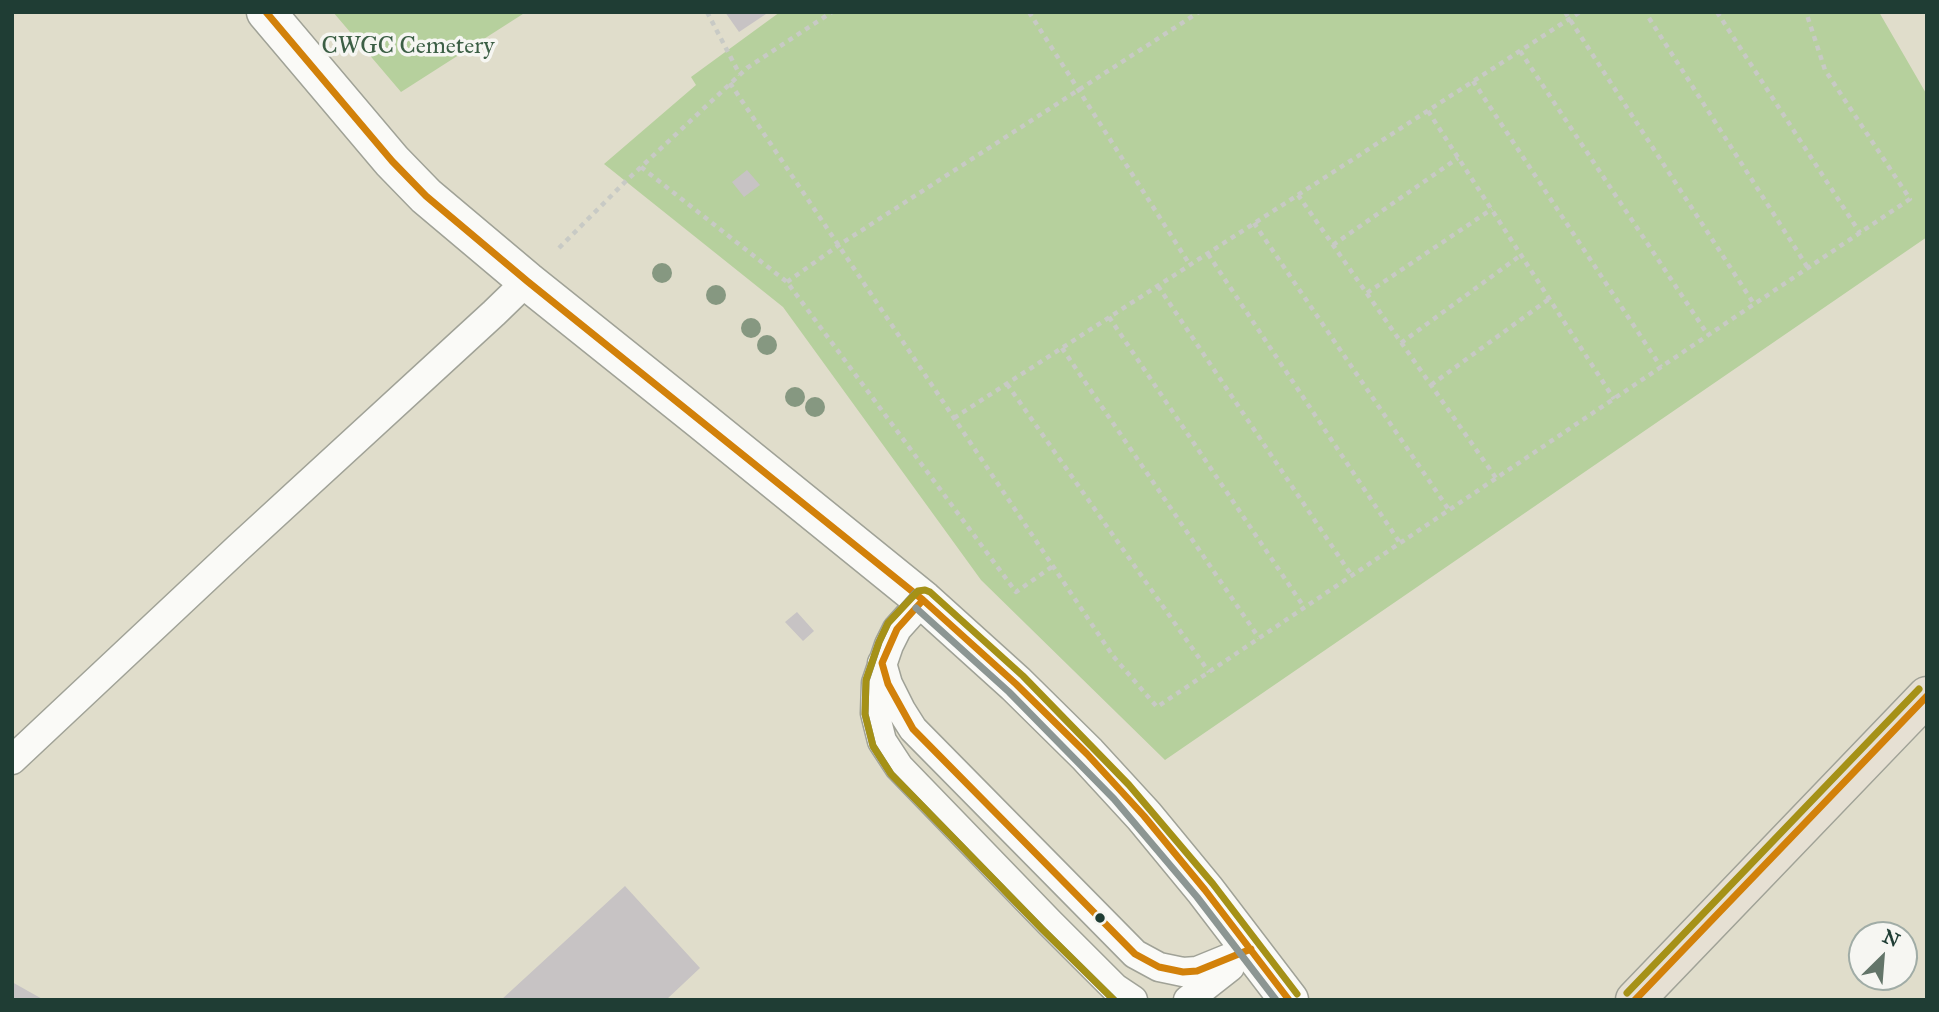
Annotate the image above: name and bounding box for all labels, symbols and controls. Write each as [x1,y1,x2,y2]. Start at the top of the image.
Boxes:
park label: CWGC Cemetery [321,33,495,61]
unlabelled marker [1093,911,1107,925]
north arrow [1848,921,1918,991]
text: N [1879,924,1903,952]

